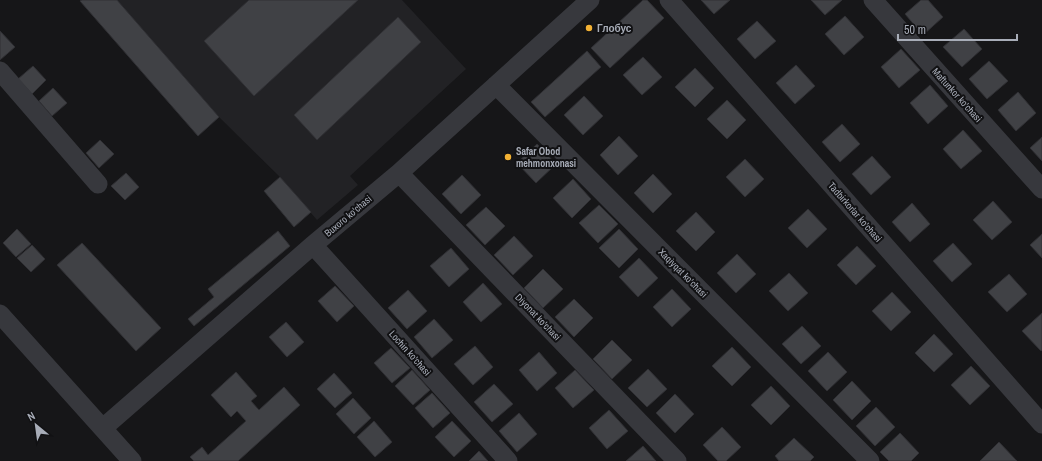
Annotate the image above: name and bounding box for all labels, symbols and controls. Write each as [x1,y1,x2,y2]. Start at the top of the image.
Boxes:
scale bar [898,16,1017,42]
place label: Глобус [597,22,632,35]
text: 50 m [904,22,926,38]
marker: Глобус [584,23,594,33]
street label: Maftunkor ko'chasi [929,65,985,125]
place label: Safar Obod mehmonxonasi [516,145,576,170]
marker: Safar Obod mehmonxonasi [503,152,513,162]
street label: Tadbirkorlar ko'chasi [825,179,885,245]
street label: Buxoro ko'chasi [322,192,374,240]
street label: Xaqiyqat ko'chasi [656,246,710,300]
street label: Diyonat ko'chasi [512,291,564,343]
street label: Lochin ko'chasi [386,328,434,378]
north arrow [16,405,56,445]
text: N [25,409,37,424]

